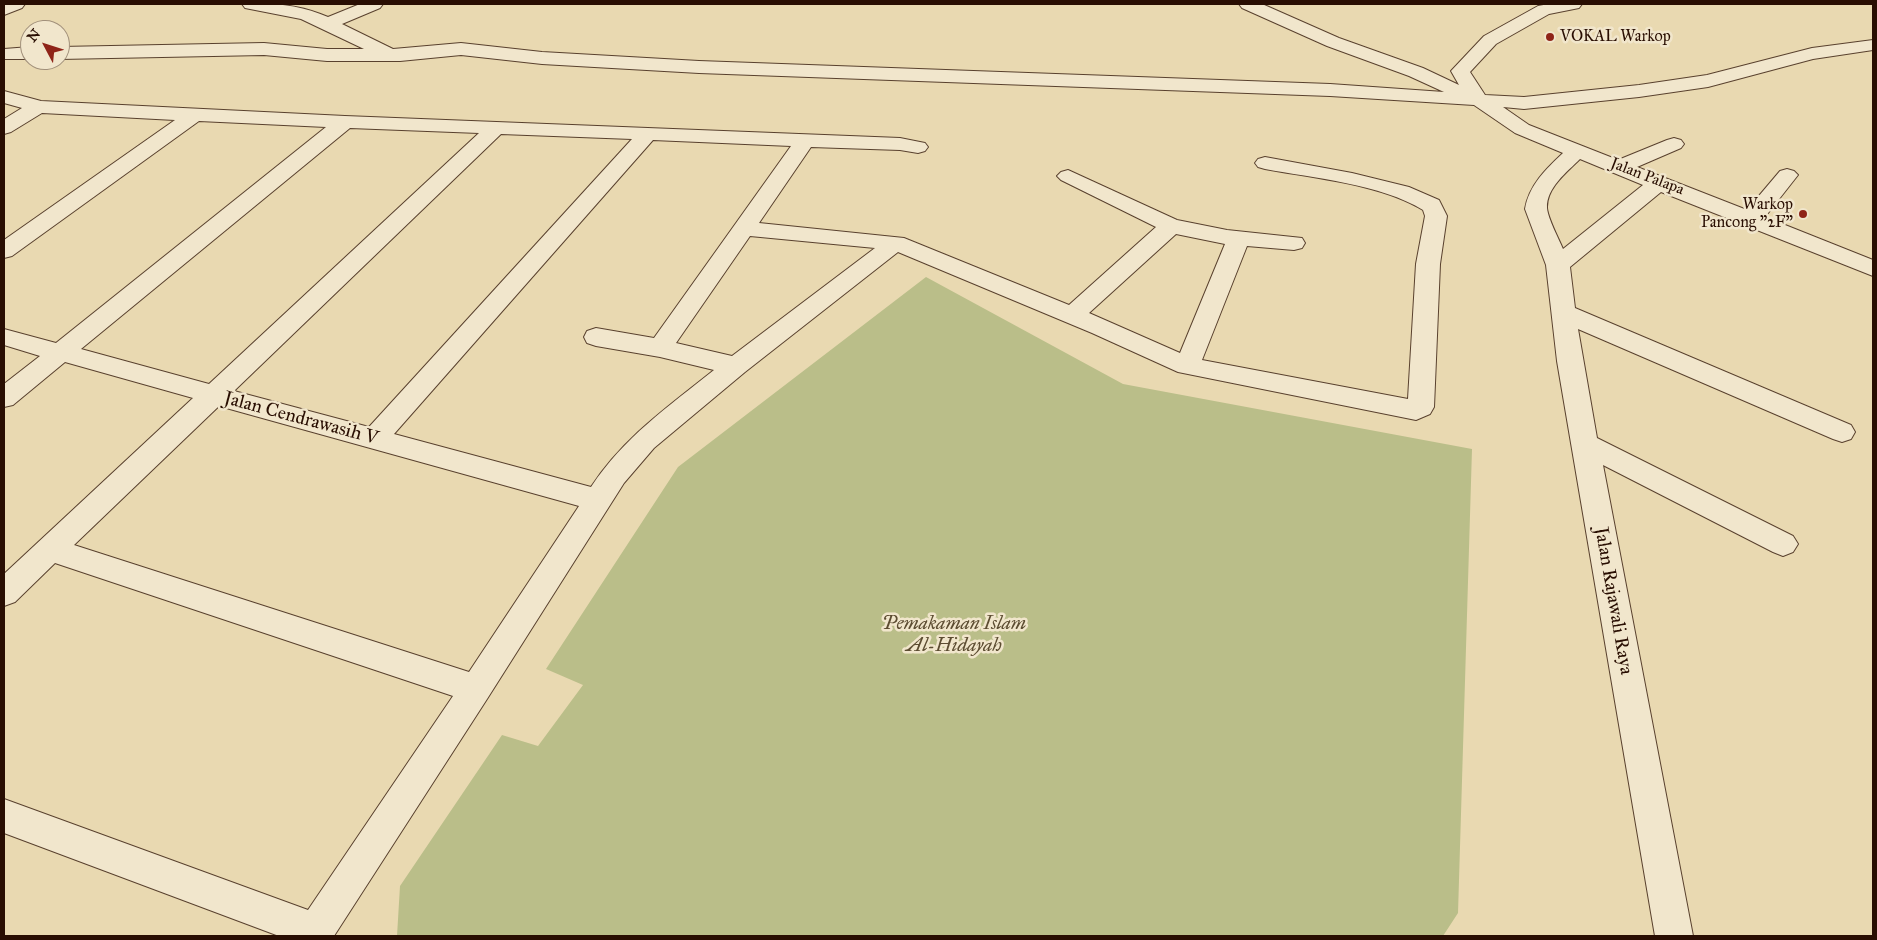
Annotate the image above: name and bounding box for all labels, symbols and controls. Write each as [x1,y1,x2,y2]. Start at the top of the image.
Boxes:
north arrow [20,20,70,70]
text: N [24,26,44,46]
place label: VOKAL Warkop [1560,27,1671,47]
marker: VOKAL Warkop [1544,31,1556,43]
street label: Jalan Palapa [1607,154,1687,200]
place label: Warkop Pancong "2F" [1701,195,1793,233]
marker: Warkop Pancong "2F" [1797,208,1809,220]
street label: Jalan Cendrawasih V [221,387,381,451]
street label: Jalan Rajawali Raya [1589,525,1637,677]
park label: Pemakaman Islam Al-Hidayah [882,613,1026,657]

